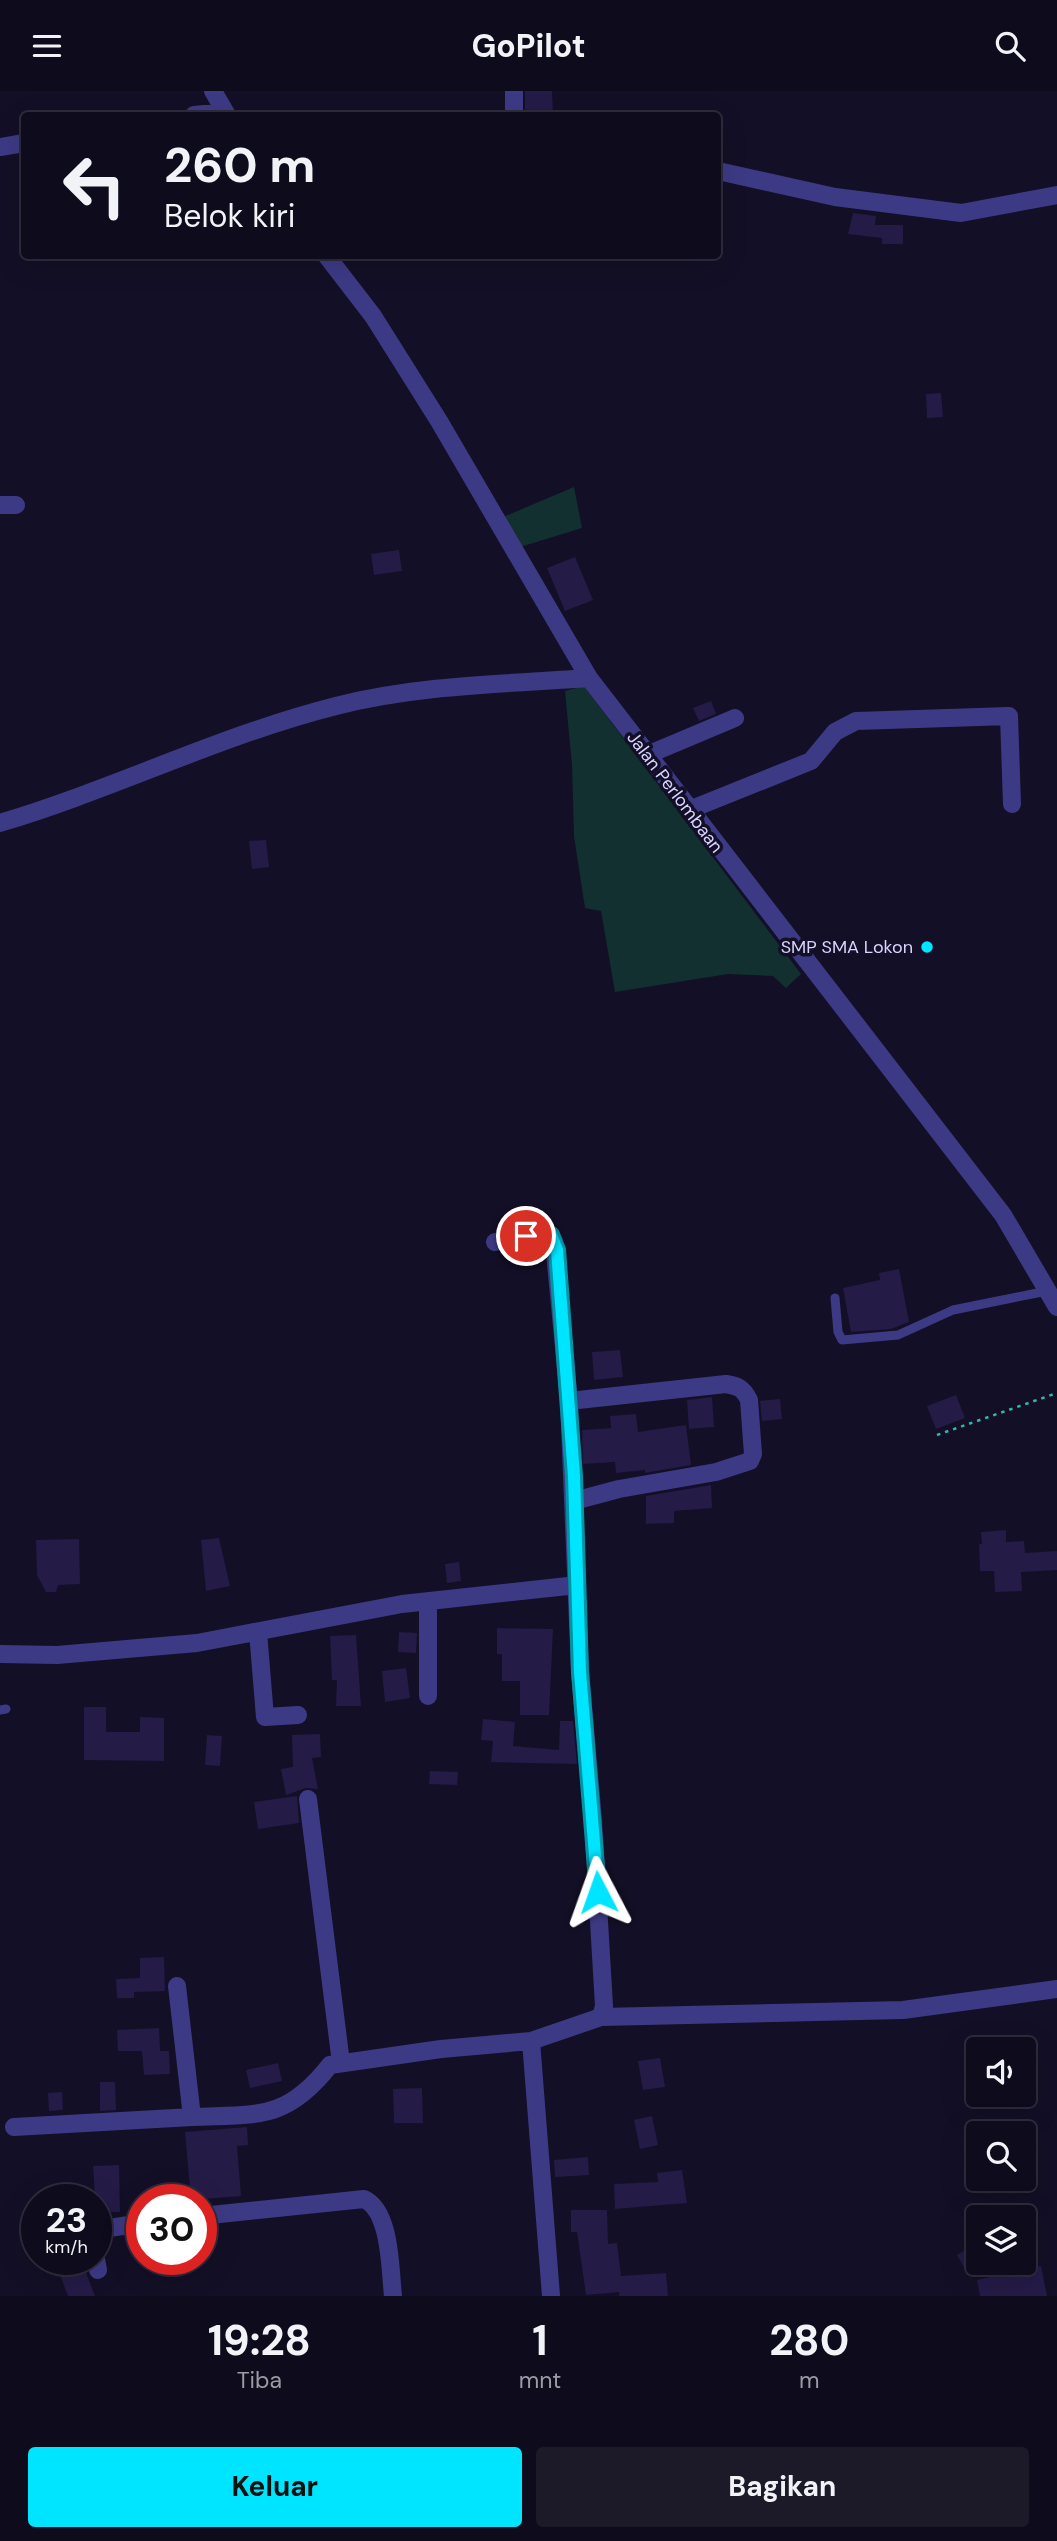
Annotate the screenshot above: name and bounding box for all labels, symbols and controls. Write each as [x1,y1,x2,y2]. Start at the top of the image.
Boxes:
text: GoPilot [471,25,586,67]
icon: menu [28,27,66,65]
icon: search [991,27,1029,65]
text: 260 m [164,133,315,197]
icon: left [49,140,140,231]
text: Belok kiri [164,195,296,237]
street label: Jalan Perlombaan [621,726,729,858]
place label: SMP SMA Lokon [781,935,913,959]
marker: SMP SMA Lokon [919,939,935,955]
pin [496,1206,556,1266]
icon: arrive [507,1217,545,1255]
position arrow [561,1855,635,1929]
map controls [966,2037,1036,2275]
button: sound [966,2037,1036,2107]
button: search [966,2121,1036,2191]
speed limit sign: 30 [126,2184,217,2275]
text: 23 [46,2197,87,2243]
button: layers [966,2205,1036,2275]
text: km/h [45,2235,88,2259]
text: 19:28 [208,2313,311,2368]
text: 1 [532,2313,548,2368]
text: 280 [769,2313,849,2368]
text: Tiba [237,2365,282,2395]
text: mnt [519,2365,561,2395]
text: m [799,2365,819,2395]
button: Keluar [28,2447,522,2527]
button: Bagikan [536,2447,1029,2527]

